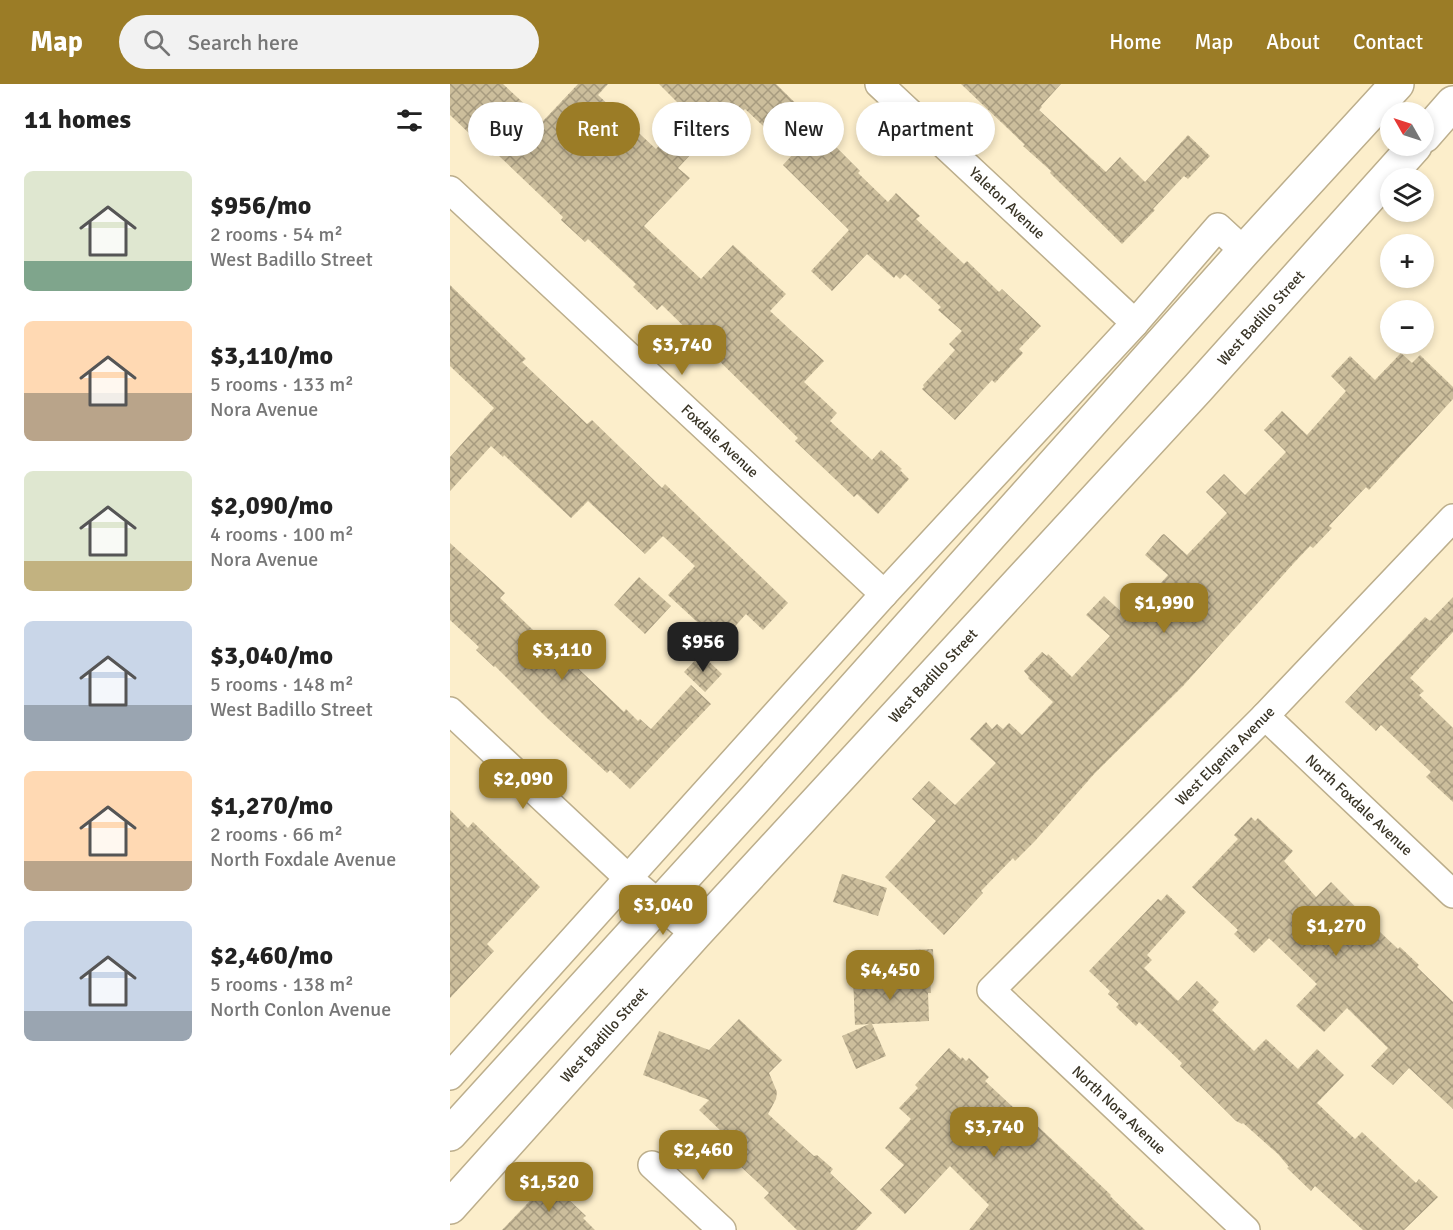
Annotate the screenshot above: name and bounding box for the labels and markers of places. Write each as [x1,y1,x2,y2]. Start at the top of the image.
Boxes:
pin: $3,740 [633,325,731,376]
pin: $1,990 [1115,583,1213,634]
pin: $956 [667,622,739,673]
pin: $3,110 [513,630,611,681]
pin: $2,090 [474,759,572,810]
pin: $3,040 [614,885,712,936]
pin: $1,270 [1287,906,1385,957]
pin: $4,450 [841,950,939,1001]
pin: $3,740 [945,1107,1043,1158]
pin: $2,460 [654,1130,752,1181]
pin: $1,520 [500,1162,598,1213]

